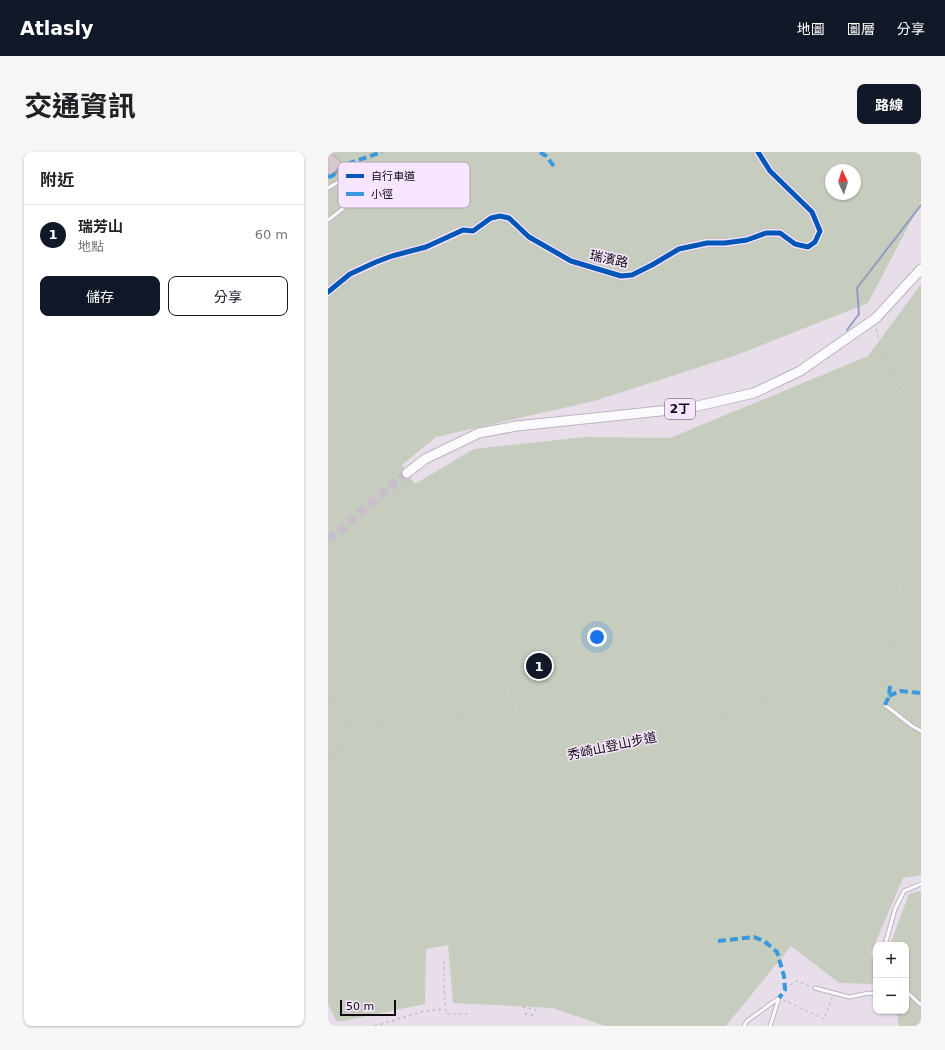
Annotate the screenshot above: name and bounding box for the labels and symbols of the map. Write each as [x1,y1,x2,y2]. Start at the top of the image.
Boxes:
legend [338,162,470,208]
north arrow [825,164,861,200]
text: 自行車道 [371,170,415,183]
text: 小徑 [371,188,393,201]
street label: 瑞濱路 [588,248,630,270]
road number: 2丁 [665,399,695,419]
your location [587,627,607,647]
pin: 1 [526,651,552,681]
street label: 秀崎山登山步道 [566,729,658,763]
scale bar [340,998,396,1017]

